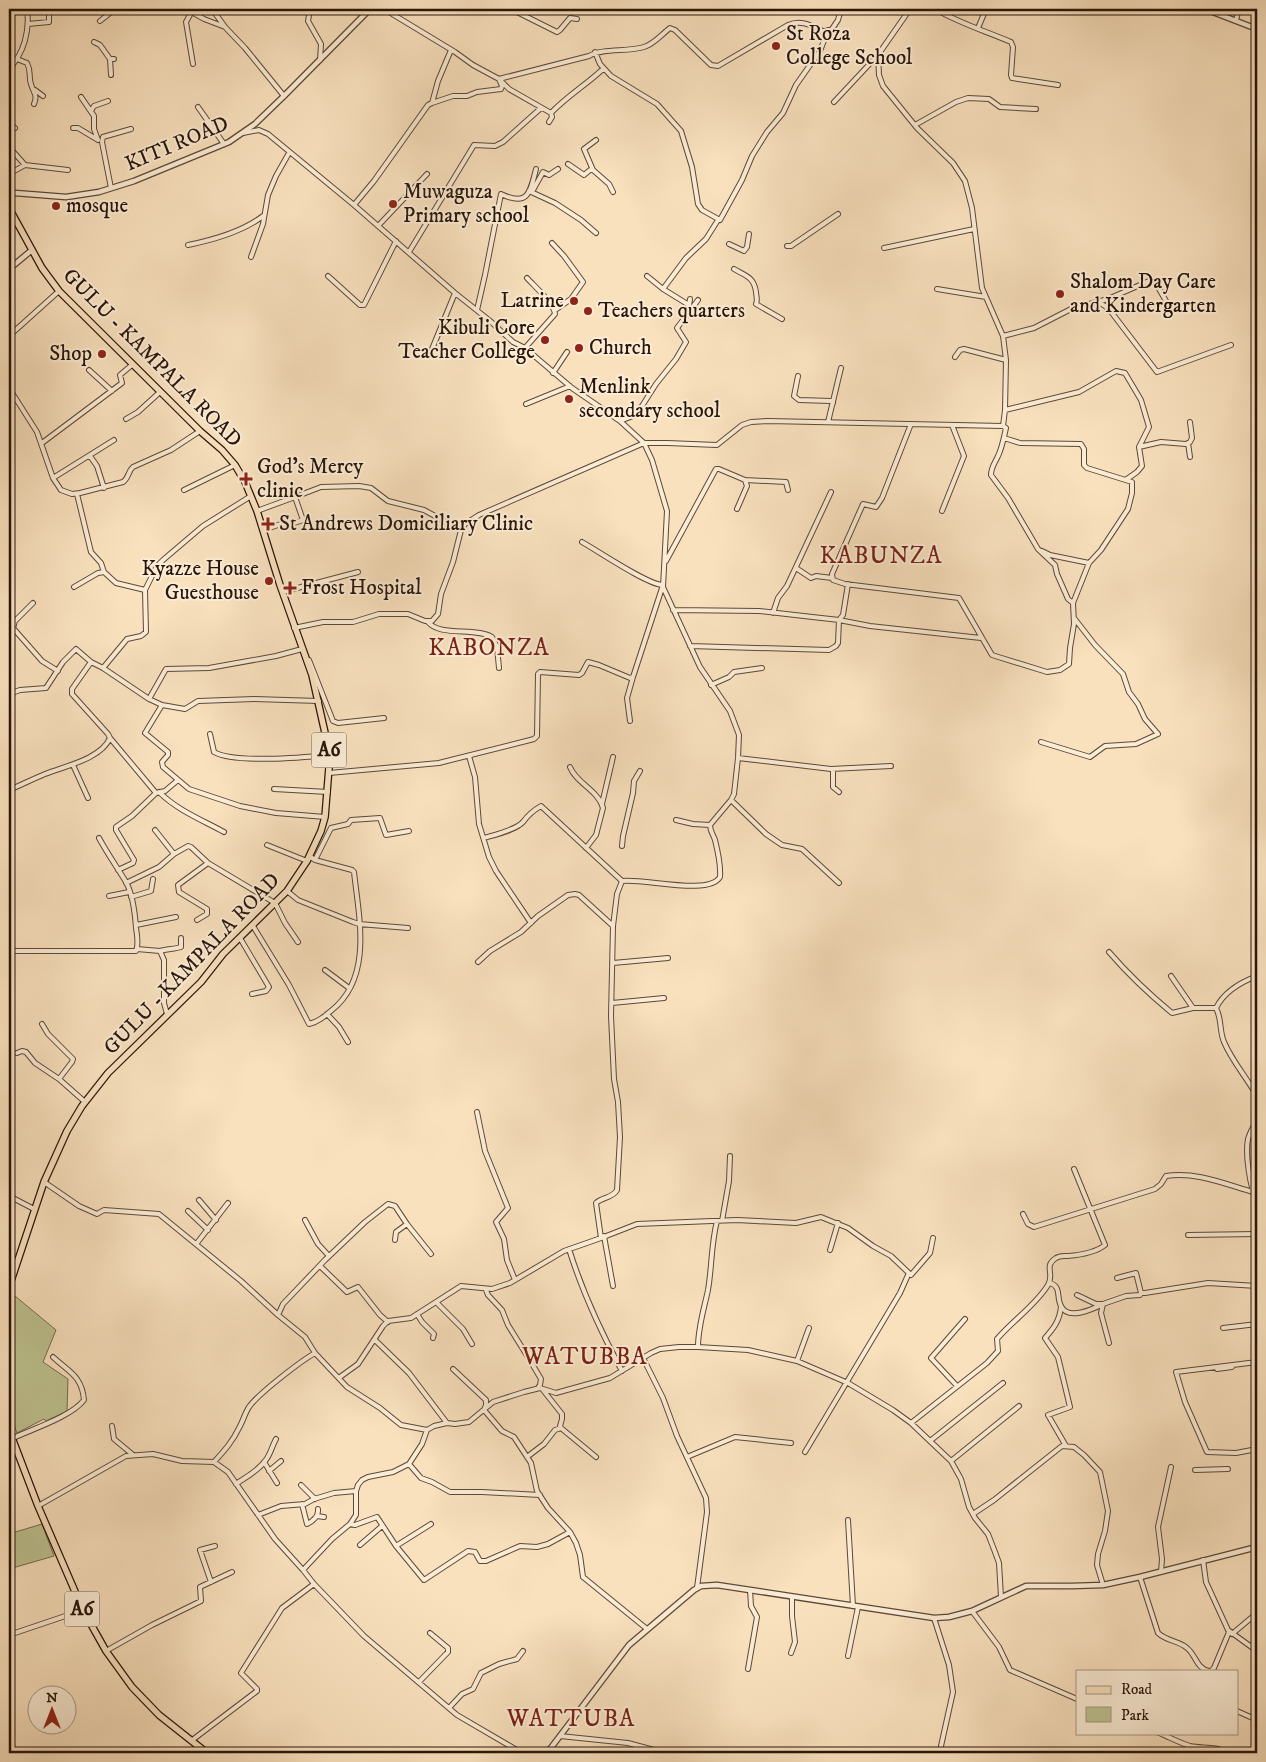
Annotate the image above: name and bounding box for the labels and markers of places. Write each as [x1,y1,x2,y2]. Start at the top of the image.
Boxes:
place label: St Roza College School [786,21,913,71]
marker: St Roza College School [770,40,782,52]
place label: Muwaguza Primary school [403,179,530,229]
place label: mosque [66,193,128,219]
marker: Muwaguza Primary school [387,198,399,210]
marker: mosque [50,200,62,212]
place label: Shalom Day Care and Kindergarten [1070,269,1216,319]
place label: Latrine [500,288,564,314]
marker: Shalom Day Care and Kindergarten [1054,288,1066,300]
marker: Latrine [568,295,580,307]
place label: Teachers quarters [598,298,745,324]
marker: Teachers quarters [582,305,594,317]
place label: Kibuli Core Teacher College [398,315,535,365]
marker: Kibuli Core Teacher College [539,334,551,346]
place label: Church [589,335,652,361]
place label: Shop [49,341,92,367]
marker: Church [573,342,585,354]
marker: Shop [96,348,108,360]
place label: Menlink secondary school [579,374,721,424]
marker: Menlink secondary school [563,393,575,405]
place label: God's Mercy clinic [257,454,364,504]
marker: God's Mercy clinic [239,472,253,486]
place label: St Andrews Domiciliary Clinic [279,511,533,537]
marker: St Andrews Domiciliary Clinic [261,517,275,531]
place label: Kyazze House Guesthouse [141,556,259,606]
marker: Kyazze House Guesthouse [263,575,275,587]
place label: Frost Hospital [301,575,422,601]
marker: Frost Hospital [283,581,297,595]

